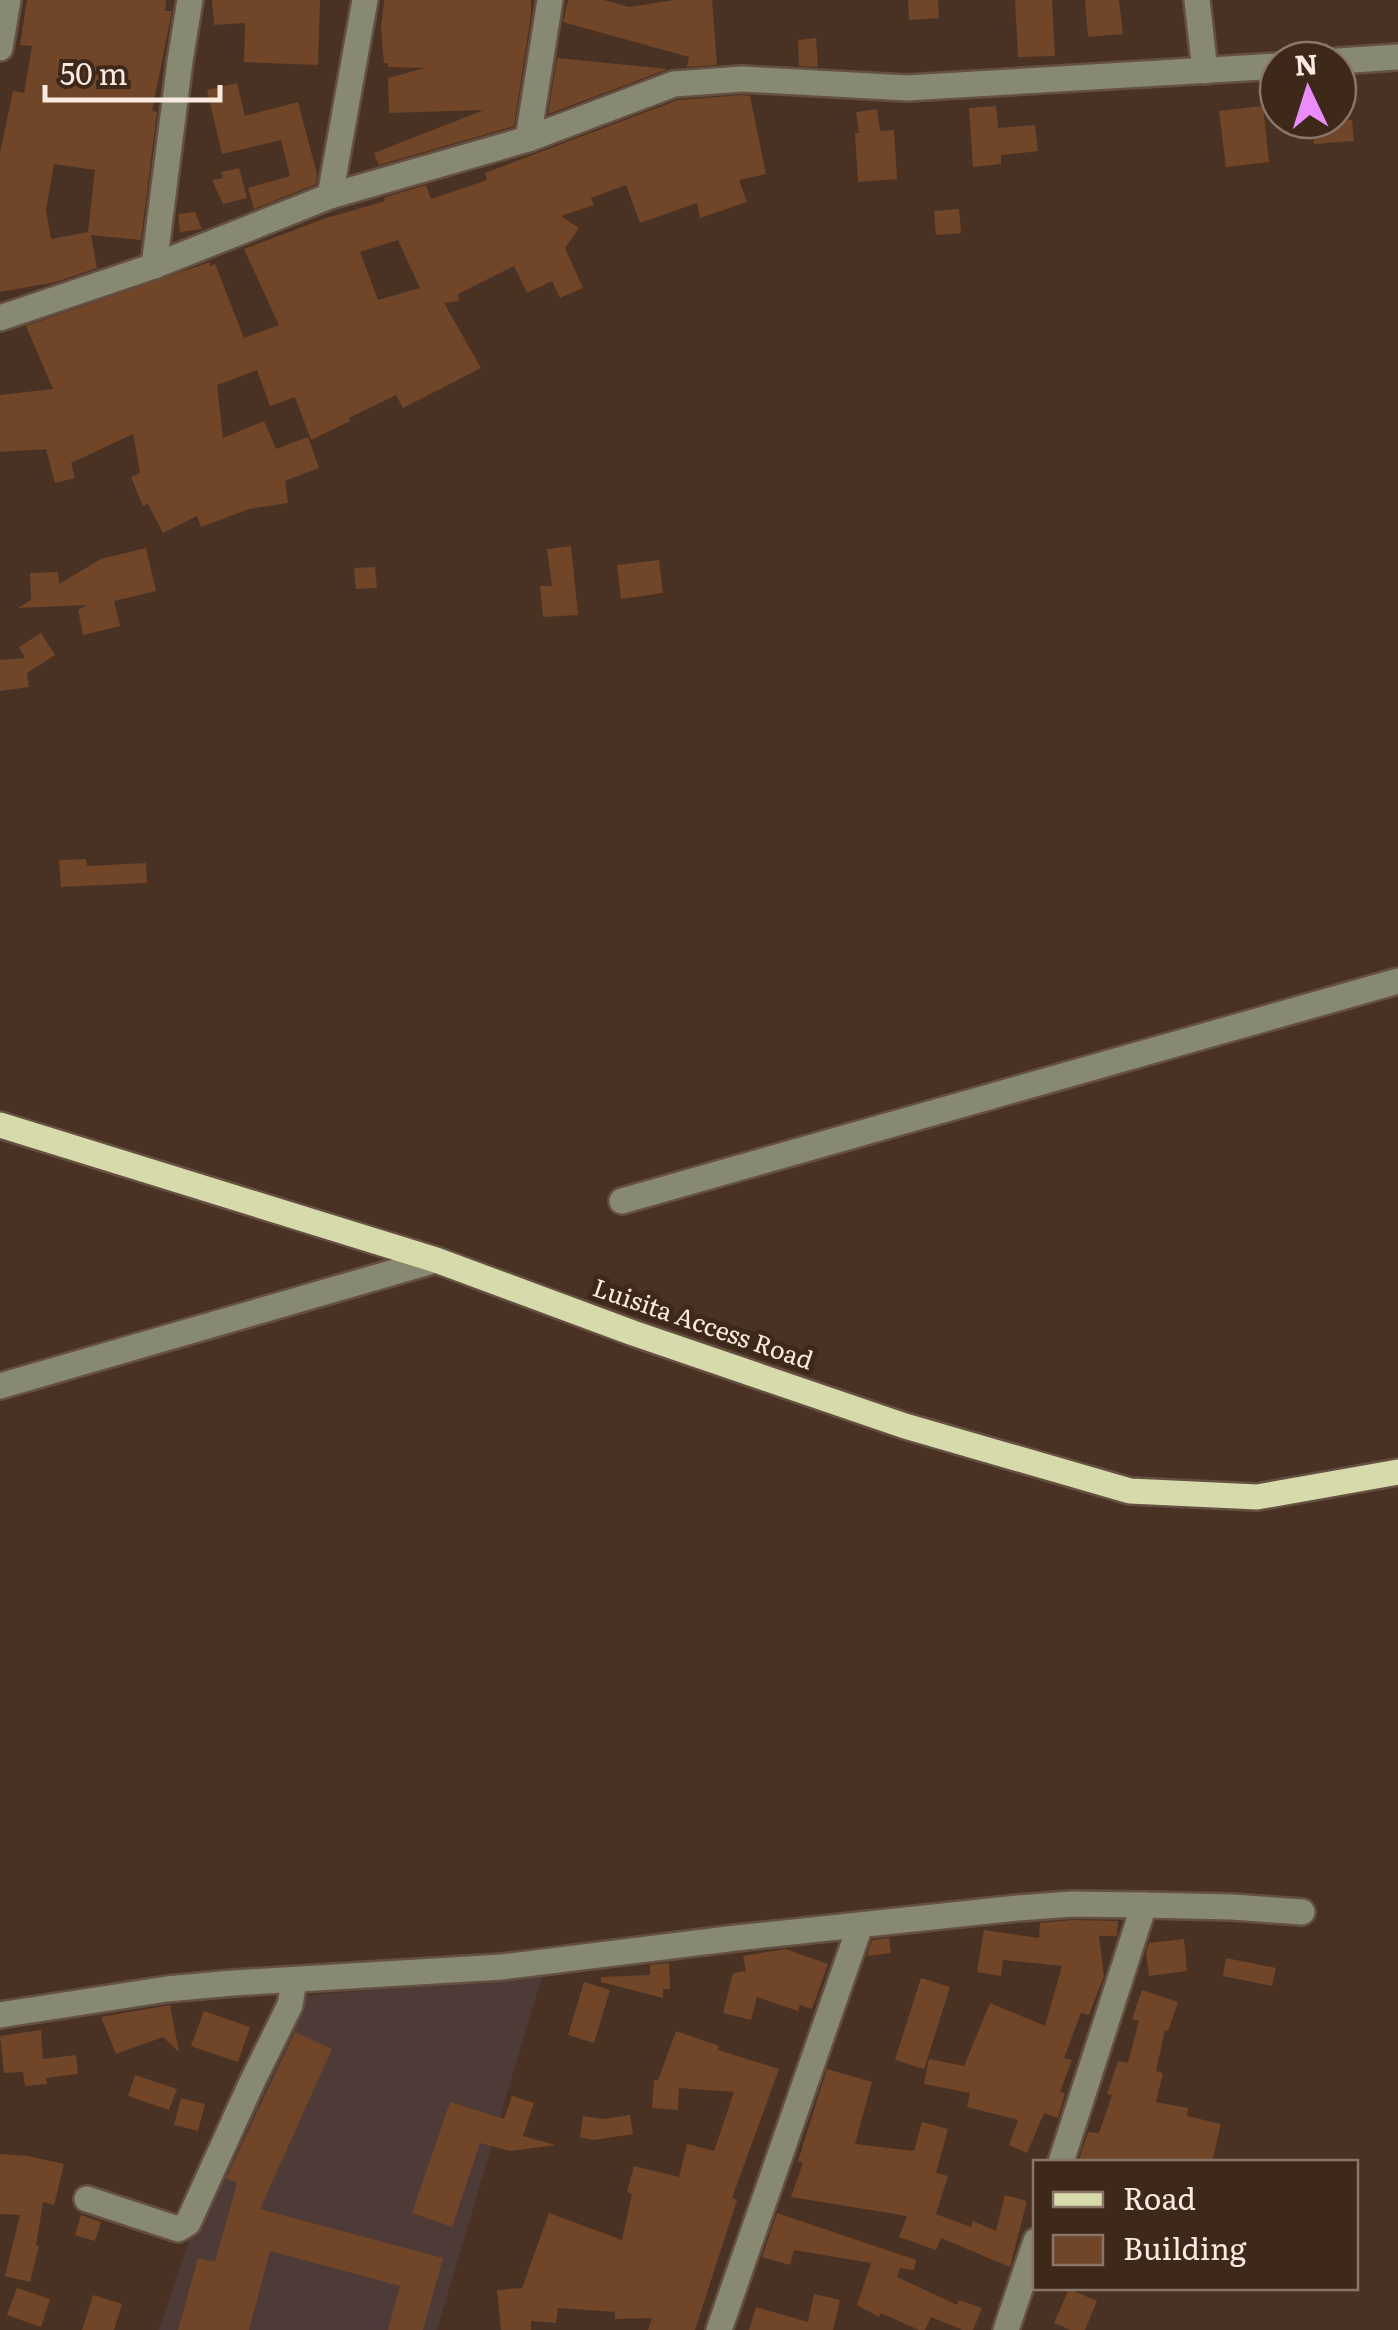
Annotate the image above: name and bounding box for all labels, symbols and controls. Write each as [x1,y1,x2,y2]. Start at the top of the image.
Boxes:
scale bar [45,40,220,102]
north arrow [1258,40,1358,140]
text: N [1293,41,1319,85]
text: 50 m [60,50,128,94]
street label: Luisita Access Road [588,1268,819,1378]
legend [1033,2160,1358,2290]
text: Road [1123,2175,1196,2219]
text: Building [1123,2225,1247,2269]

